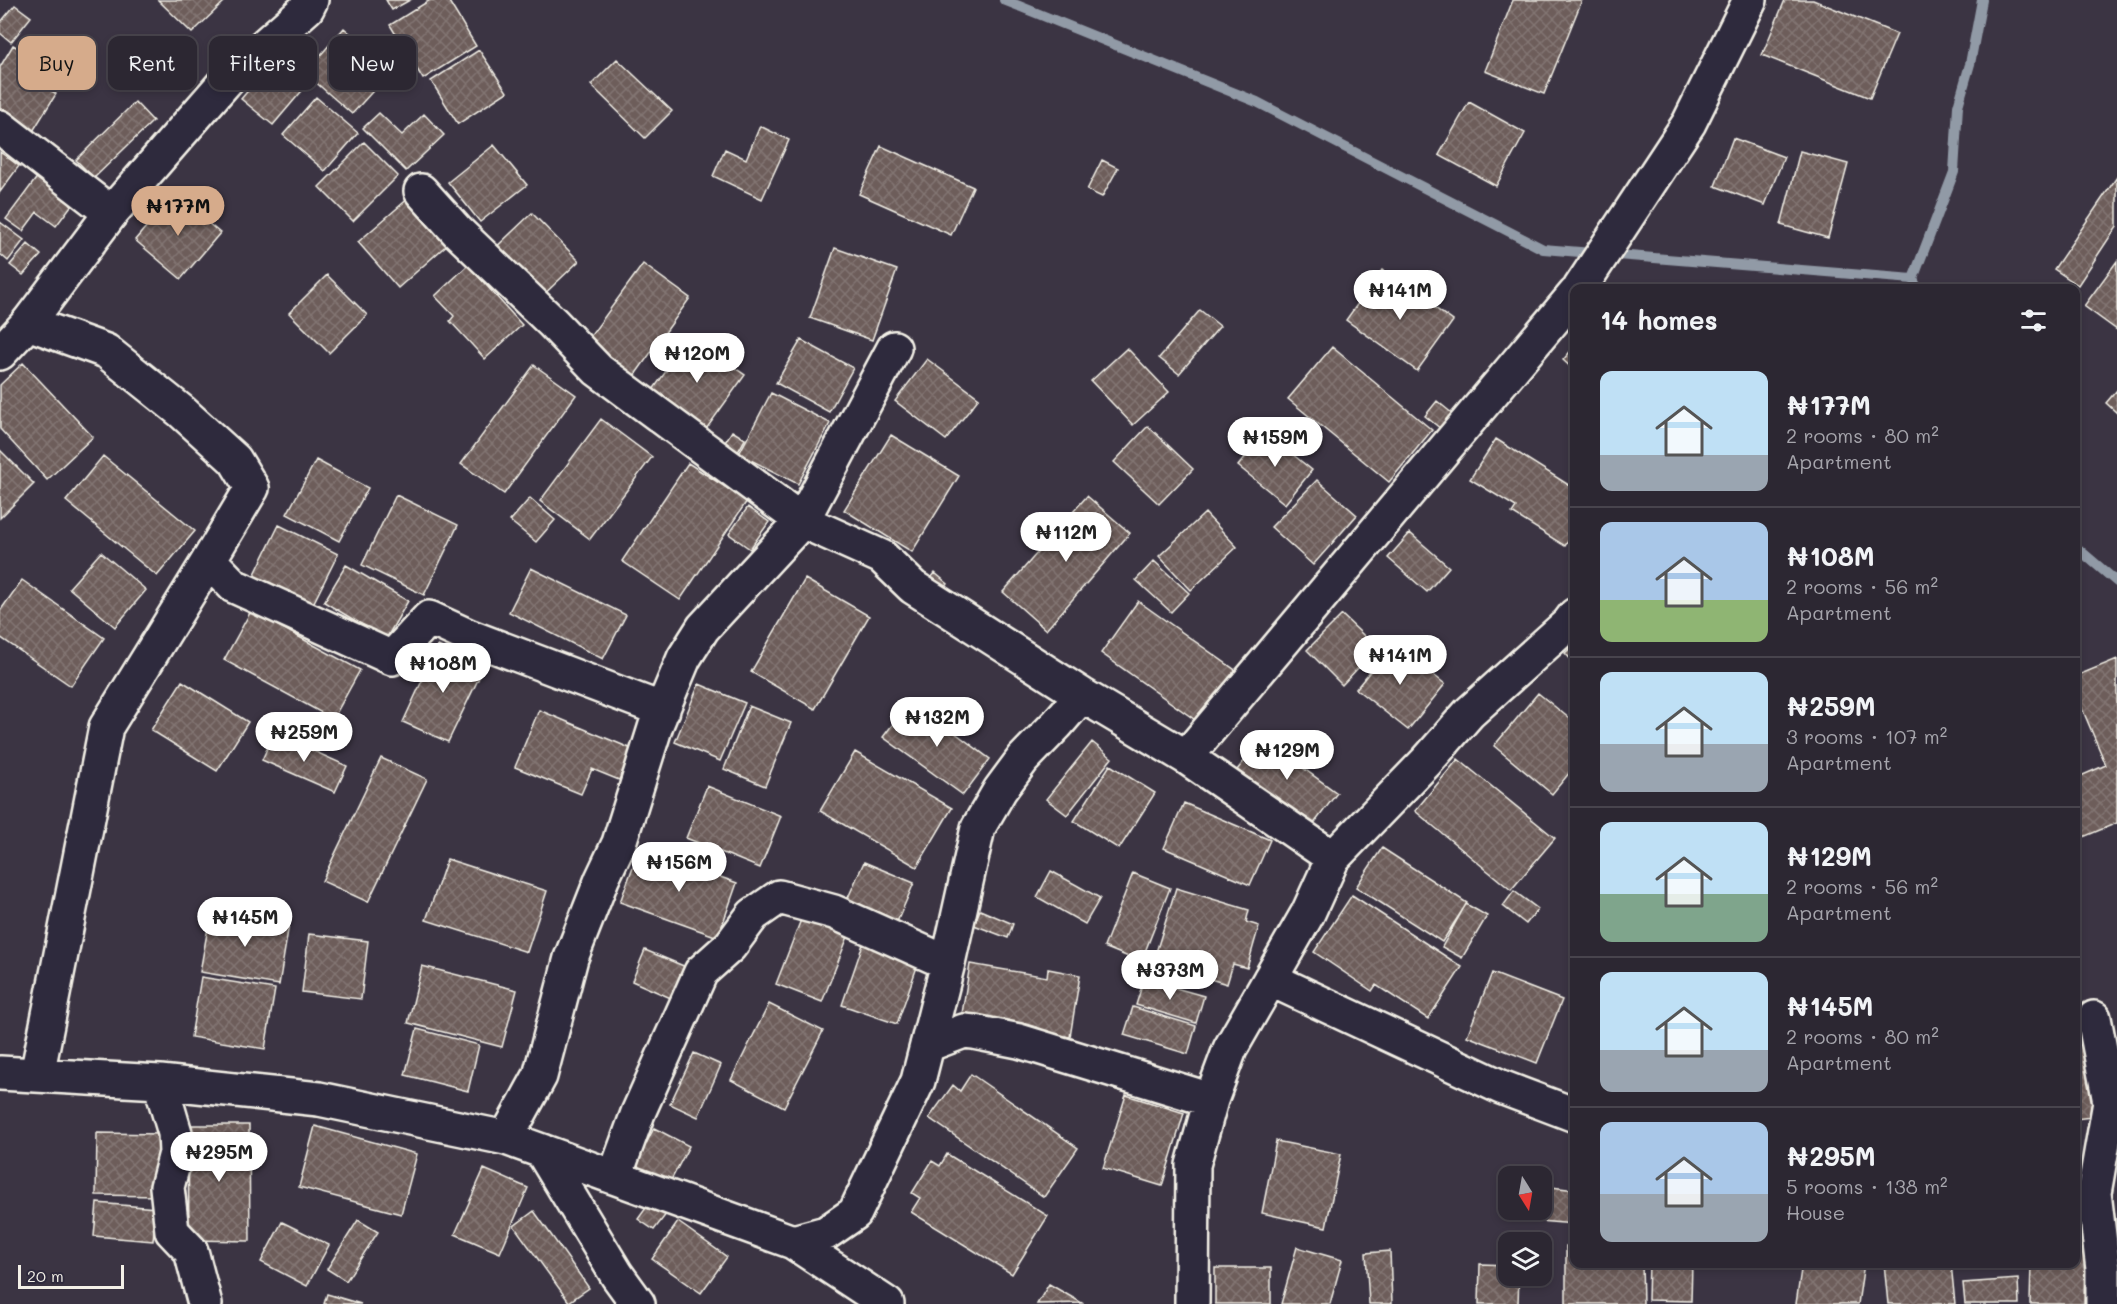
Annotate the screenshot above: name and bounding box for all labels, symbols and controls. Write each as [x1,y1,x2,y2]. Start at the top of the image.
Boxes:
chip: Buy [18,36,96,90]
chip: Rent [108,36,197,90]
chip: Filters [209,36,317,90]
chip: New [329,36,416,90]
pin: ₦177M [136,186,220,237]
text: ₦177M [145,192,211,218]
pin: ₦141M [1358,270,1442,321]
text: ₦141M [1368,276,1432,302]
text: 14 homes [1600,303,1718,337]
icon: filters [2017,304,2050,337]
pin: ₦120M [655,333,739,384]
text: ₦120M [663,339,731,365]
text: ₦177M [1786,388,1871,422]
icon: home [1648,395,1720,467]
pin: ₦159M [1233,417,1317,468]
text: 2 rooms · 80 m² [1786,422,1939,448]
text: ₦159M [1242,423,1308,449]
text: Apartment [1786,448,1892,474]
pin: ₦112M [1024,512,1108,563]
text: ₦112M [1034,518,1098,544]
text: ₦108M [1786,539,1875,573]
icon: home [1648,546,1720,618]
text: 2 rooms · 56 m² [1786,573,1938,599]
text: Apartment [1786,599,1892,625]
pin: ₦141M [1358,635,1442,686]
text: ₦141M [1368,641,1432,667]
pin: ₦108M [401,643,485,694]
text: ₦108M [409,649,477,675]
text: ₦259M [1786,689,1876,723]
icon: home [1648,696,1720,768]
pin: ₦132M [895,697,979,748]
text: ₦132M [904,703,970,729]
pin: ₦259M [262,712,346,763]
text: ₦259M [269,718,339,744]
text: 3 rooms · 107 m² [1786,723,1947,749]
pin: ₦129M [1245,730,1329,781]
text: ₦129M [1254,736,1320,762]
text: Apartment [1786,749,1892,775]
text: ₦129M [1786,839,1872,873]
pin: ₦156M [637,842,721,893]
icon: home [1648,846,1720,918]
text: ₦156M [646,848,712,874]
text: 2 rooms · 56 m² [1786,873,1938,899]
pin: ₦145M [203,897,287,948]
text: Apartment [1786,899,1892,925]
text: ₦145M [211,903,279,929]
pin: ₦373M [1128,950,1212,1001]
text: ₦373M [1135,956,1205,982]
text: ₦145M [1786,989,1874,1023]
icon: home [1648,996,1720,1068]
text: 2 rooms · 80 m² [1786,1023,1939,1049]
text: Apartment [1786,1049,1892,1075]
pin: ₦295M [177,1132,261,1183]
text: ₦295M [184,1138,254,1164]
text: ₦295M [1786,1139,1876,1173]
icon: home [1648,1146,1720,1218]
north arrow [1498,1166,1552,1220]
map controls [1498,1166,1552,1286]
text: 5 rooms · 138 m² [1786,1173,1948,1199]
text: House [1786,1199,1845,1225]
button: layers [1498,1232,1552,1286]
scale bar [18,1262,124,1290]
text: 20 m [27,1265,64,1286]

